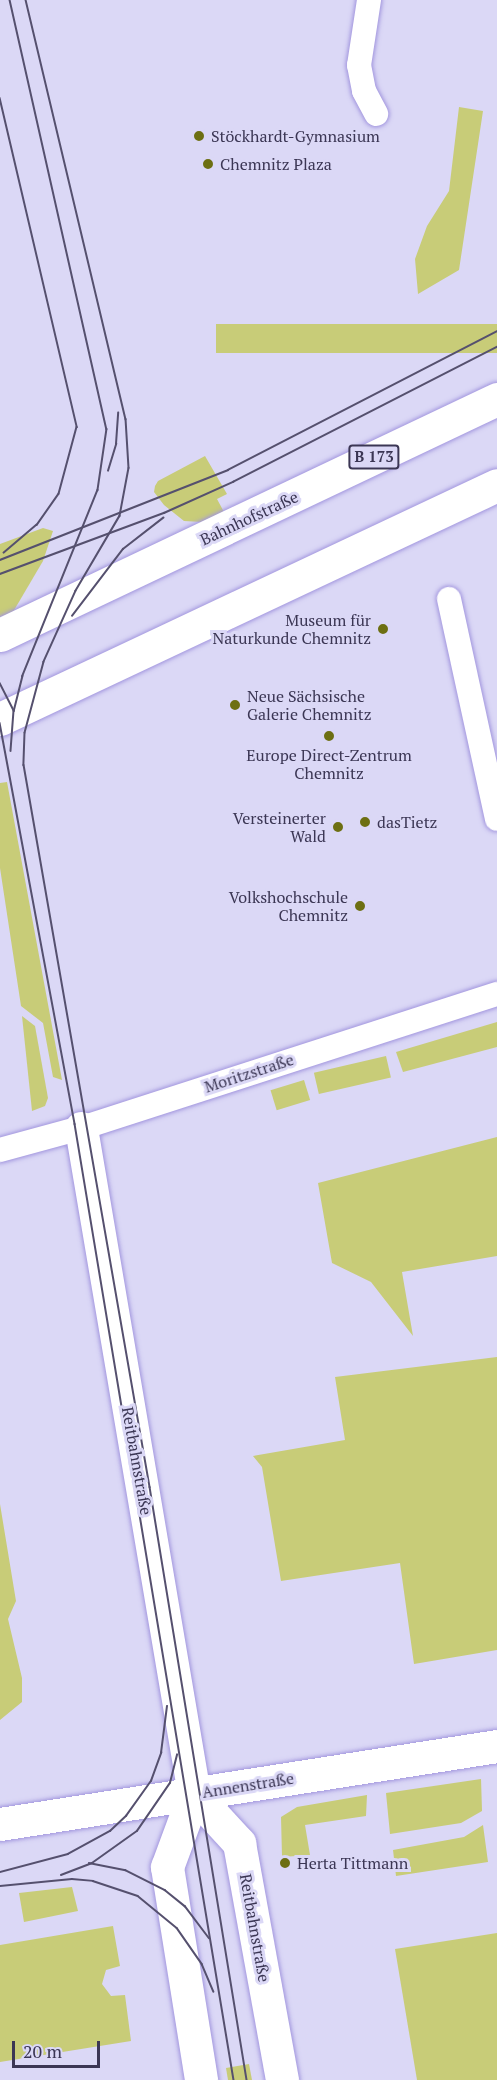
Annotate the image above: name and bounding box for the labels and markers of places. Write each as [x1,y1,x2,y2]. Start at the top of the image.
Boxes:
place label: Stöckhardt-Gymnasium [211,126,380,146]
marker: Stöckhardt-Gymnasium [192,129,206,143]
place label: Chemnitz Plaza [220,154,332,174]
marker: Chemnitz Plaza [201,157,215,171]
place label: Museum für Naturkunde Chemnitz [213,610,371,648]
marker: Museum für Naturkunde Chemnitz [376,622,390,636]
place label: Neue Sächsische Galerie Chemnitz [247,686,371,724]
marker: Neue Sächsische Galerie Chemnitz [228,698,242,712]
marker: Europe Direct-Zentrum Chemnitz [322,729,336,743]
place label: Europe Direct-Zentrum Chemnitz [246,745,412,783]
place label: Versteinerter Wald [233,808,326,846]
place label: dasTietz [377,812,437,832]
marker: dasTietz [358,815,372,829]
marker: Versteinerter Wald [331,820,345,834]
place label: Volkshochschule Chemnitz [229,887,348,925]
marker: Volkshochschule Chemnitz [353,899,367,913]
place label: Herta Tittmann [297,1853,408,1873]
marker: Herta Tittmann [278,1856,292,1870]

